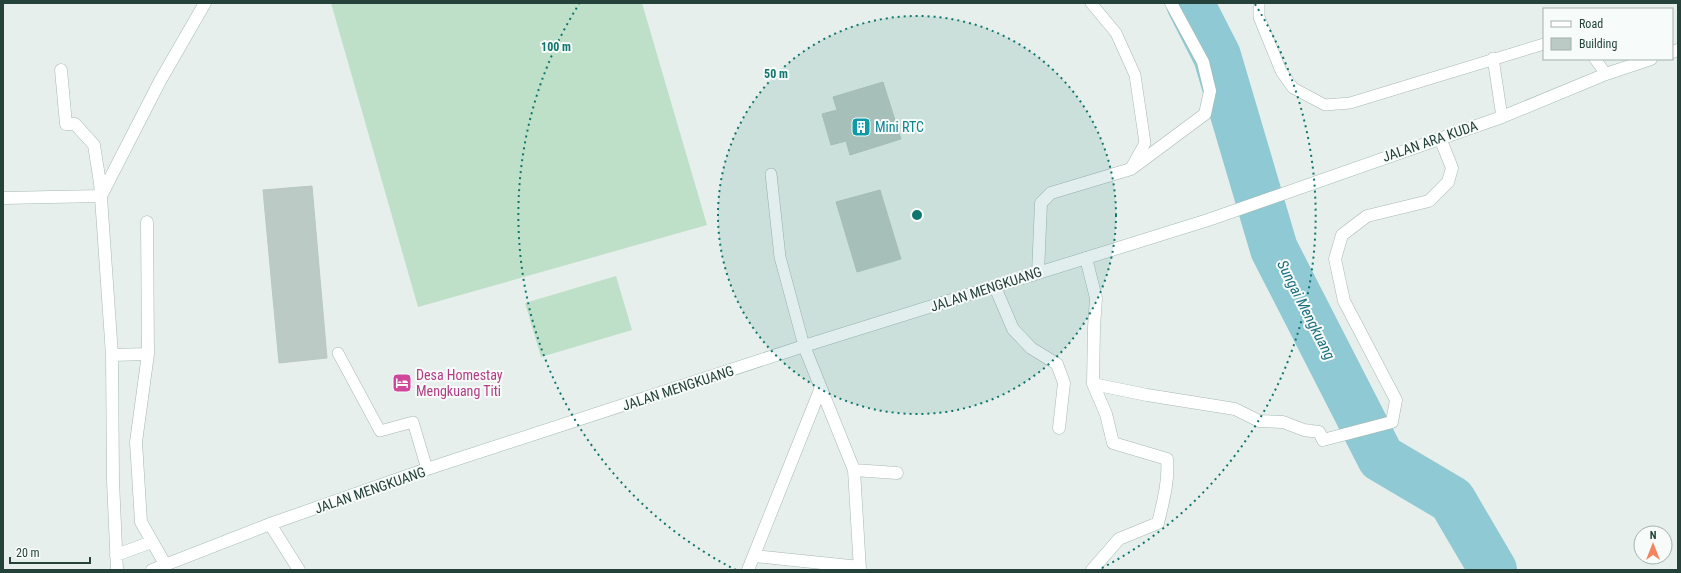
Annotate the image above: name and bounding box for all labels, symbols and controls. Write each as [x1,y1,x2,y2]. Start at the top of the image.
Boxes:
legend [1543,8,1673,60]
text: Road [1579,17,1603,31]
text: Building [1579,37,1617,51]
text: 100 m [541,40,571,54]
text: 50 m [764,67,788,81]
building icon: Mini RTC [850,116,872,138]
street label: JALAN ARA KUDA [1380,117,1480,165]
place label: Mini RTC [875,119,924,135]
centre of rings [910,208,924,222]
water label: Sungai Mengkuang [1273,257,1339,363]
street label: JALAN MENGKUANG [928,263,1044,315]
street label: JALAN MENGKUANG [620,362,736,414]
place label: Desa Homestay Mengkuang Titi [416,367,503,399]
hotel icon: Desa Homestay Mengkuang Titi [391,372,413,394]
street label: JALAN MENGKUANG [312,464,428,516]
north arrow [1633,525,1673,565]
text: N [1650,529,1657,542]
scale bar [10,539,90,565]
text: 20 m [16,546,40,560]

